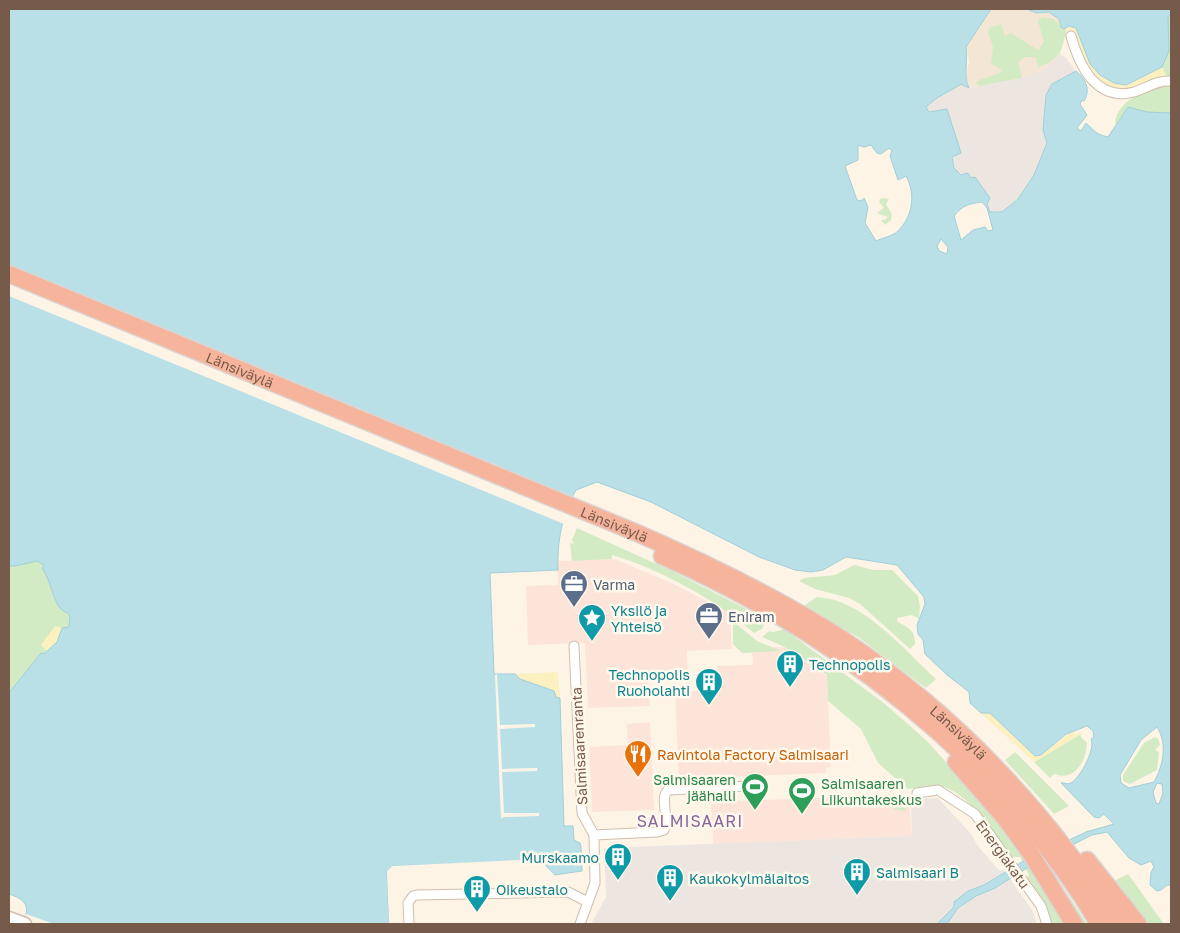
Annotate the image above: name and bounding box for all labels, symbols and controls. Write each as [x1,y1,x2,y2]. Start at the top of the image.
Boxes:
street label: Länsiväylä [204,348,276,391]
street label: Länsiväylä [578,502,651,545]
office icon: Varma [559,569,589,608]
place label: Varma [593,576,635,593]
office icon: Eniram [694,601,724,640]
place label: Yksilö ja Yhteisö [611,602,667,635]
place icon: Yksilö ja Yhteisö [577,603,607,642]
place label: Eniram [728,608,775,625]
building icon: Technopolis [775,649,805,688]
place label: Technopolis [809,656,890,673]
place label: Technopolis Ruoholahti [609,666,690,699]
building icon: Technopolis Ruoholahti [694,667,724,706]
street label: Salmisaarenranta [567,687,591,805]
street label: Länsiväylä [927,701,991,763]
restaurant icon: Ravintola Factory Salmisaari [623,739,653,778]
place label: Ravintola Factory Salmisaari [657,746,849,763]
place label: Salmisaaren jäähalli [653,771,736,804]
sports icon: Salmisaaren jäähalli [740,772,770,811]
place label: Salmisaaren Liikuntakeskus [821,775,922,808]
sports icon: Salmisaaren Liikuntakeskus [787,776,817,815]
district label: SALMISAARI [637,811,743,831]
street label: Energiakatu [972,816,1034,892]
building icon: Murskaamo [603,842,633,881]
place label: Murskaamo [521,849,599,866]
building icon: Salmisaari B [842,857,872,896]
building icon: Kaukokylmälaitos [655,863,685,902]
place label: Salmisaari B [876,864,959,881]
place label: Kaukokylmälaitos [689,870,809,887]
building icon: Oikeustalo [462,874,492,913]
place label: Oikeustalo [496,881,568,898]

